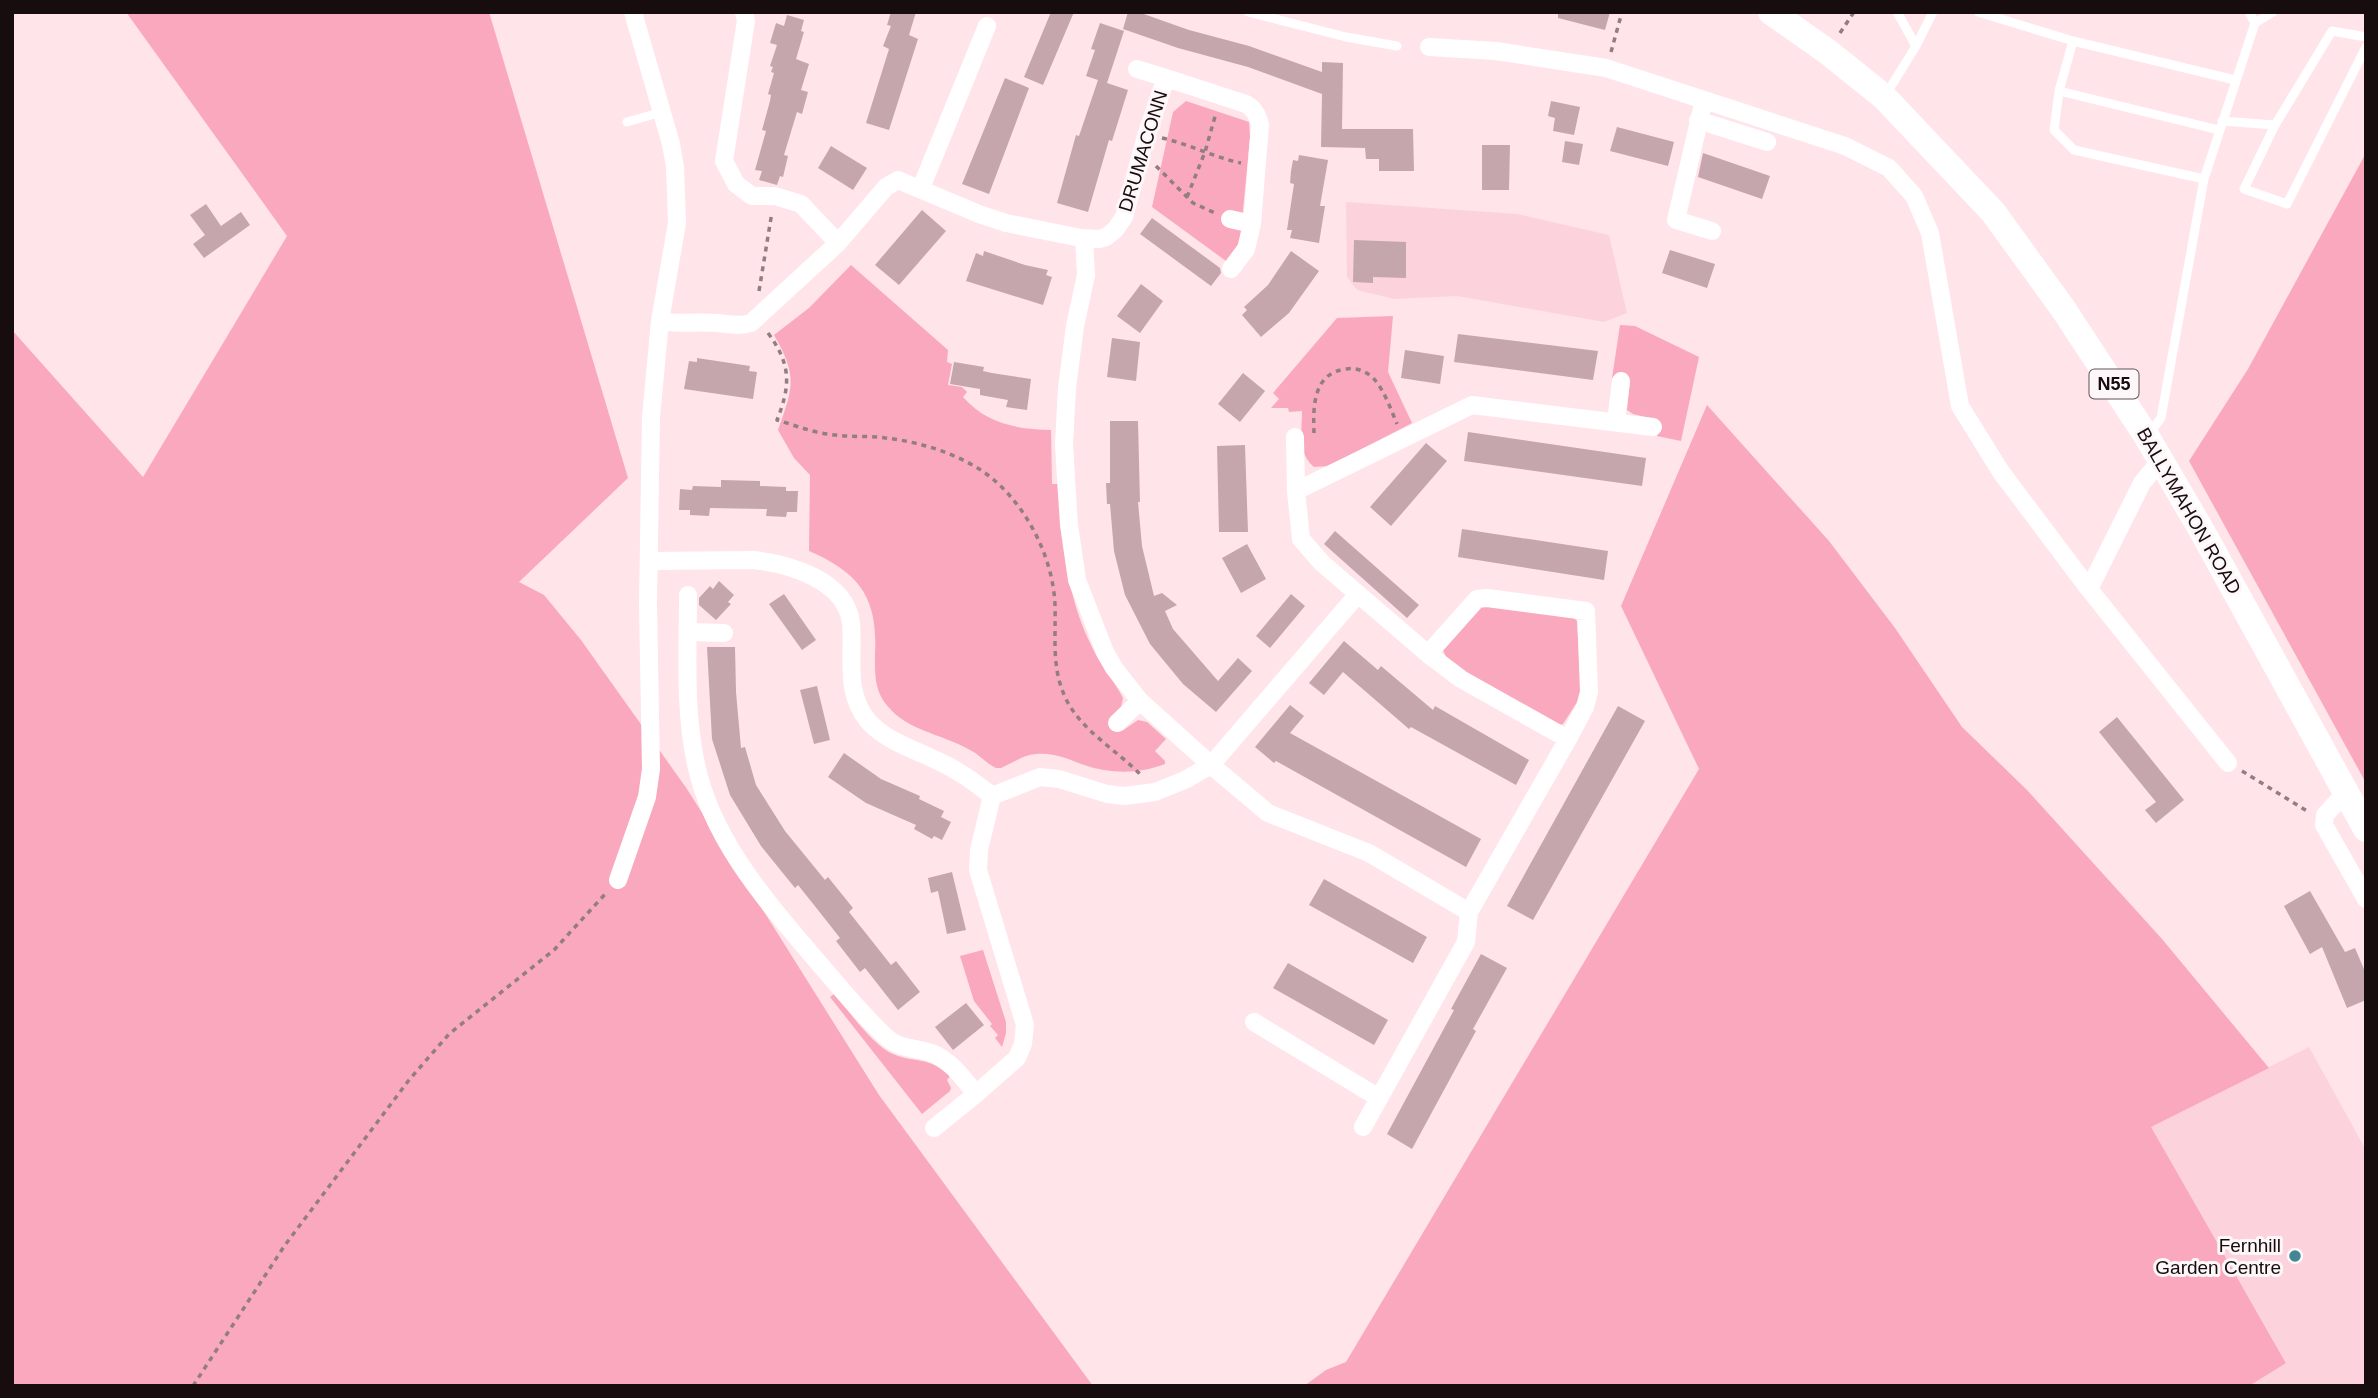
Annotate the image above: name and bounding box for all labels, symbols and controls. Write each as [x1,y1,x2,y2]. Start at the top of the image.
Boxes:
street label: DRUMACONN [1115,88,1171,214]
road number: N55 [2090,370,2138,398]
street label: BALLYMAHON ROAD [2133,424,2245,598]
place label: Fernhill Garden Centre [2155,1235,2281,1278]
marker: Fernhill Garden Centre [2287,1248,2303,1264]

